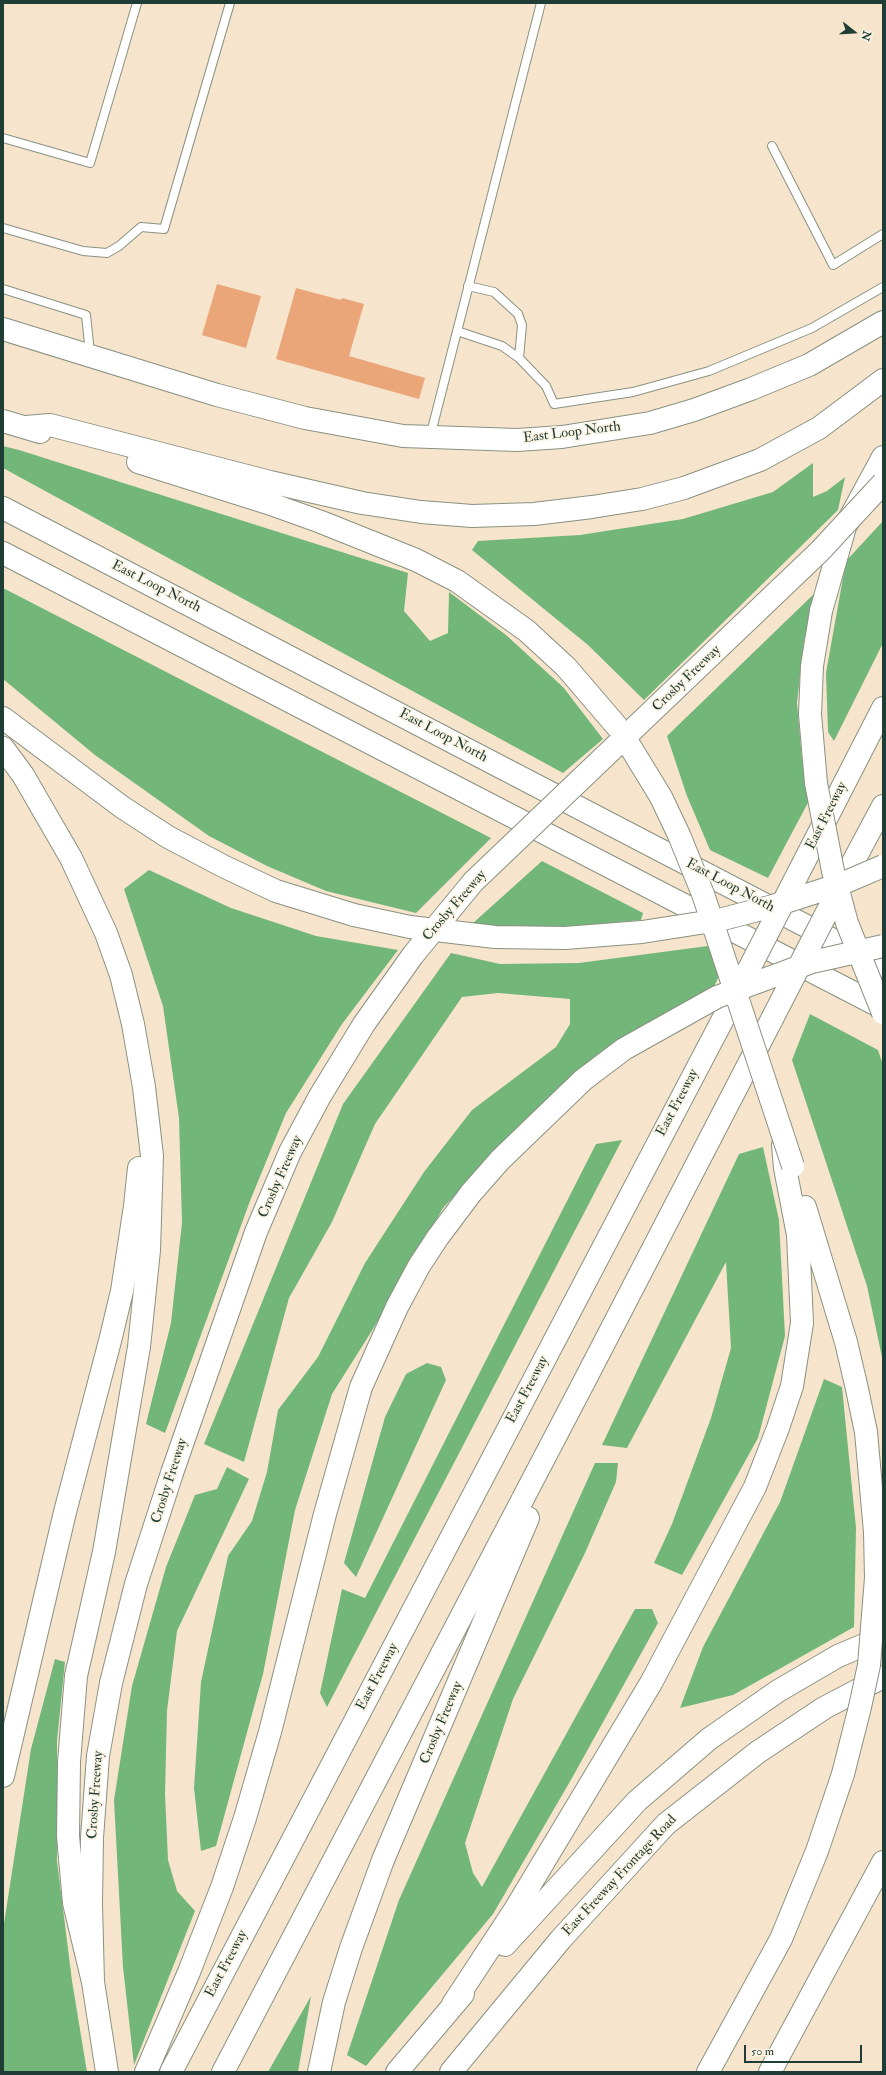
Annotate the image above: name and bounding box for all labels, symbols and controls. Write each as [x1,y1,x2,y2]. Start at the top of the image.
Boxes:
north arrow [834,12,874,52]
text: N [858,29,874,42]
street label: East Loop North [522,419,622,447]
street label: East Loop North [109,557,203,617]
street label: Crosby Freeway [649,642,725,716]
street label: East Loop North [396,706,490,766]
street label: East Freeway [803,779,851,853]
street label: East Loop North [683,856,777,916]
street label: Crosby Freeway [420,867,490,945]
street label: East Freeway [653,1066,703,1140]
street label: Crosby Freeway [255,1133,307,1221]
street label: East Freeway [503,1353,553,1427]
street label: Crosby Freeway [148,1436,192,1526]
street label: East Freeway [353,1640,403,1714]
street label: Crosby Freeway [417,1679,467,1767]
street label: Crosby Freeway [85,1750,107,1840]
street label: East Freeway Frontage Road [559,1812,681,1940]
street label: East Freeway [202,1927,252,2001]
scale bar [746,2037,864,2063]
text: 50 m [751,2044,774,2059]

